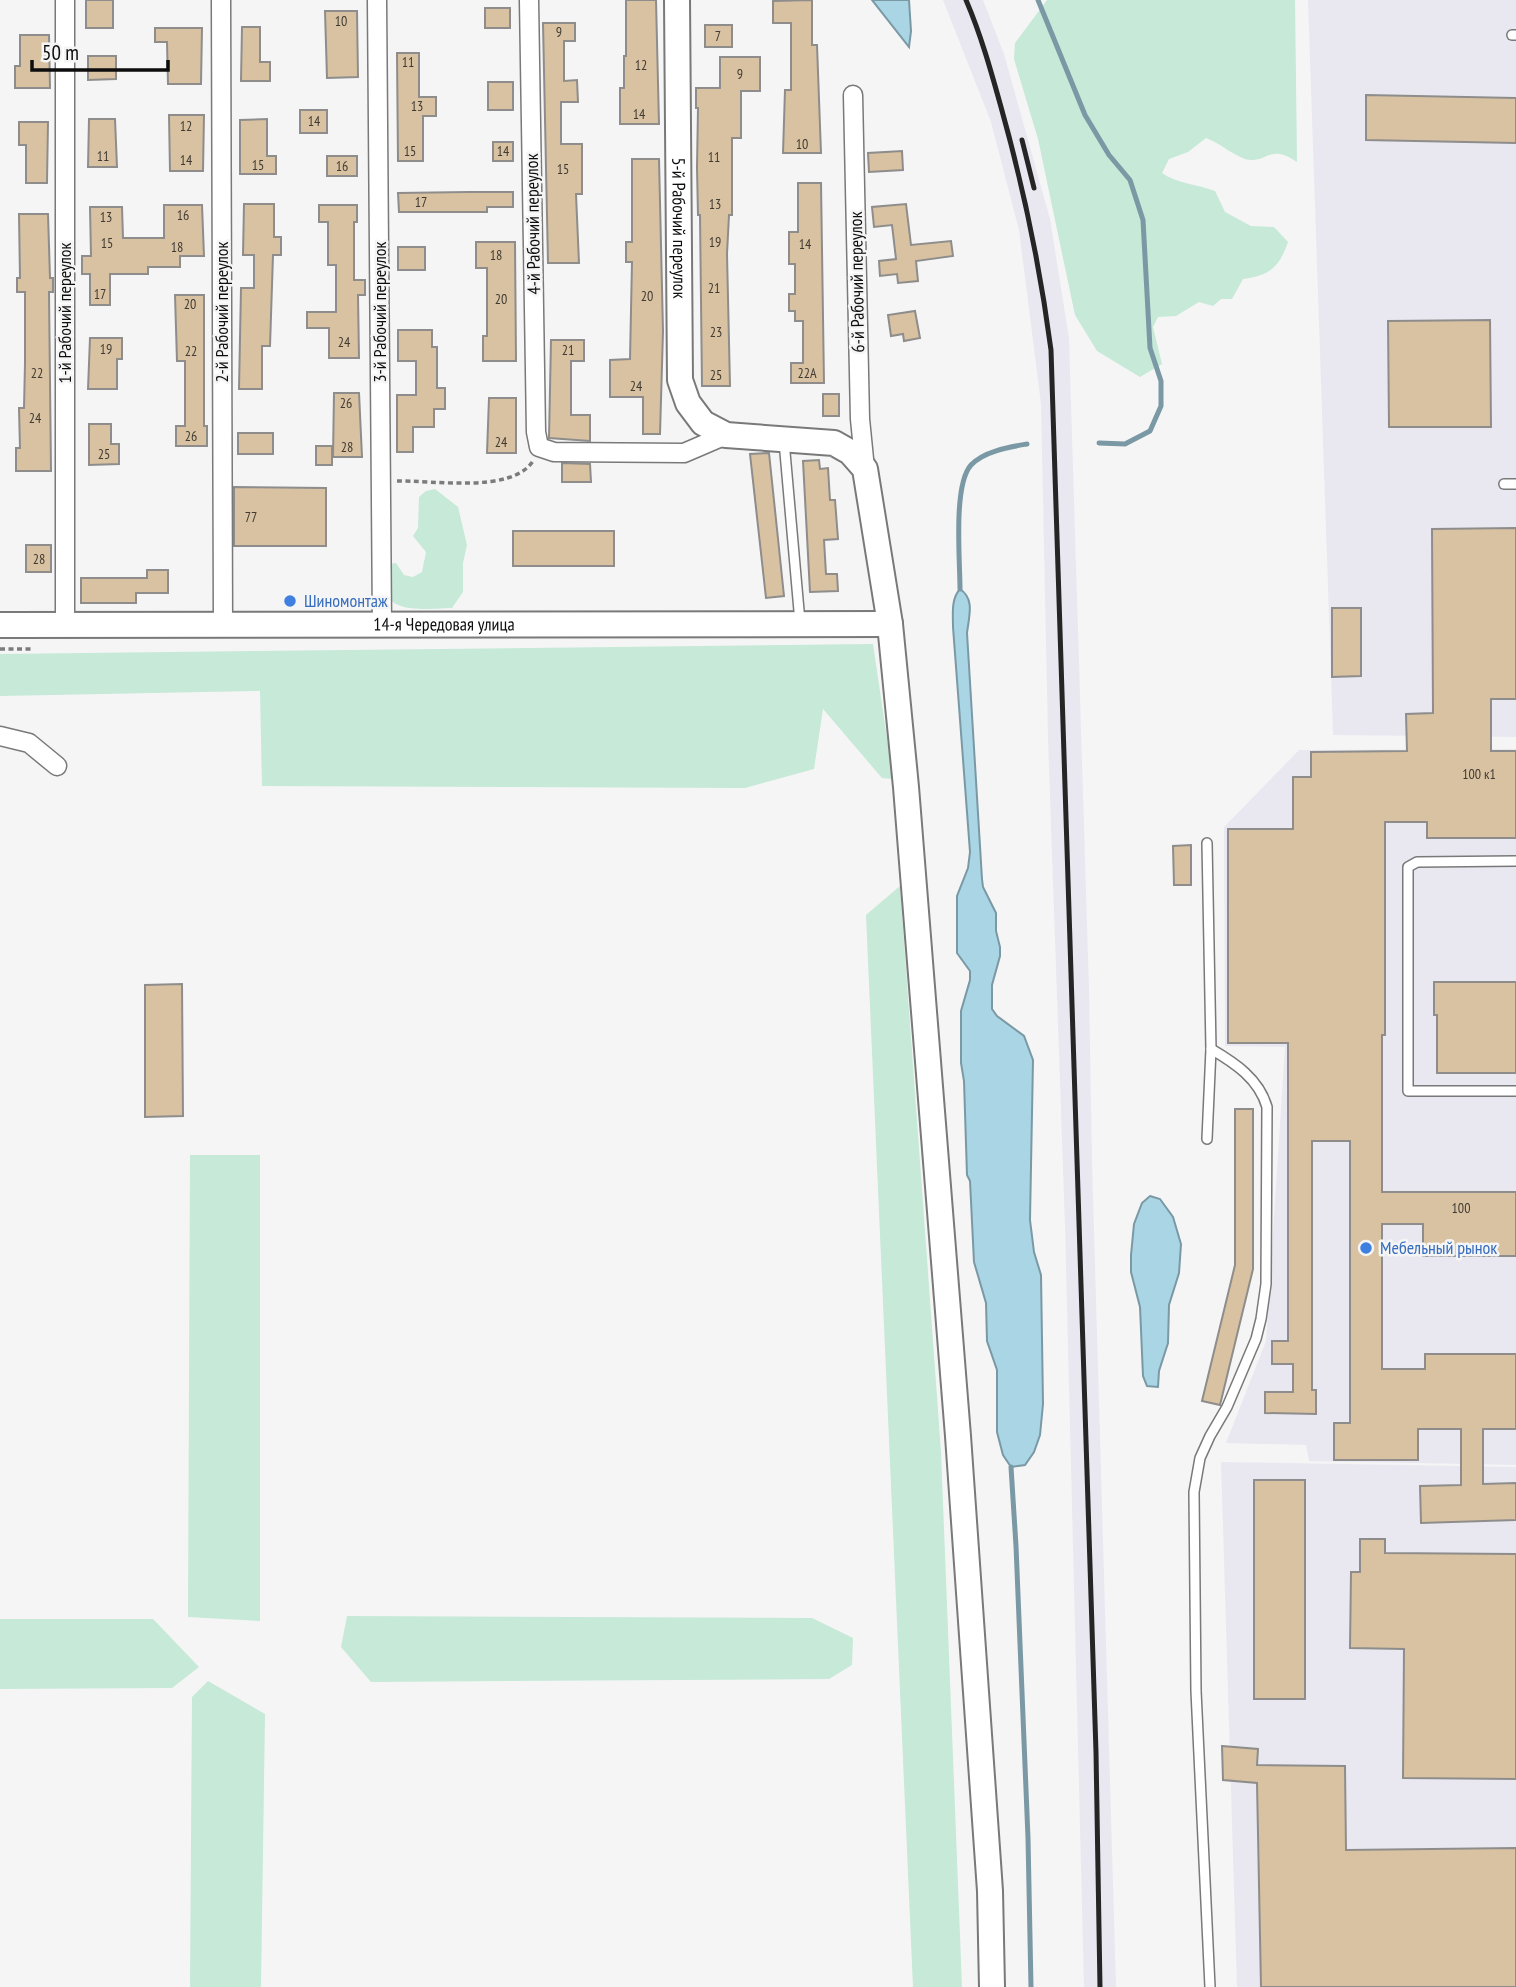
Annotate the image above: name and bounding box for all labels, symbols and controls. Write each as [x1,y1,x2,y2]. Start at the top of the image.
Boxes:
house number: 10 [335,12,347,30]
house number: 9 [556,23,562,41]
house number: 7 [715,27,721,45]
scale bar [32,28,168,72]
text: 50 m [42,39,79,66]
house number: 11 [402,53,414,71]
house number: 12 [635,56,647,74]
house number: 9 [737,65,743,83]
house number: 13 [411,97,423,115]
house number: 14 [633,105,646,123]
house number: 14 [308,112,321,130]
house number: 12 [180,117,192,135]
house number: 10 [796,135,808,153]
house number: 15 [404,142,416,160]
house number: 14 [497,142,510,160]
house number: 11 [97,147,109,165]
house number: 11 [708,148,720,166]
house number: 14 [180,151,193,169]
street label: 4-й Рабочий переулок [520,153,545,295]
house number: 15 [252,156,264,174]
house number: 16 [336,157,348,175]
street label: 5-й Рабочий переулок [667,157,691,299]
house number: 15 [557,160,569,178]
house number: 17 [415,193,427,211]
house number: 13 [709,195,721,213]
house number: 16 [177,206,189,224]
house number: 13 [100,208,112,226]
street label: 6-й Рабочий переулок [844,211,869,353]
house number: 19 [709,233,721,251]
house number: 15 [101,234,113,252]
house number: 14 [799,235,812,253]
house number: 18 [171,238,183,256]
street label: 2-й Рабочий переулок [210,241,233,383]
street label: 3-й Рабочий переулок [368,241,391,383]
street label: 1-й Рабочий переулок [53,242,76,384]
house number: 18 [490,246,502,264]
house number: 21 [708,279,720,297]
house number: 17 [94,285,106,303]
house number: 20 [641,287,653,305]
house number: 20 [495,290,507,308]
house number: 20 [184,295,196,313]
house number: 23 [710,323,722,341]
house number: 24 [338,333,351,351]
house number: 19 [100,340,112,358]
house number: 21 [562,341,574,359]
house number: 22 [185,342,197,360]
house number: 22 [31,364,43,382]
house number: 22А [797,364,817,382]
house number: 25 [710,366,722,384]
house number: 24 [630,377,643,395]
house number: 26 [340,394,352,412]
house number: 24 [29,409,42,427]
house number: 26 [185,427,197,445]
house number: 24 [495,433,508,451]
house number: 28 [341,438,353,456]
house number: 25 [98,445,110,463]
house number: 77 [245,508,257,526]
house number: 28 [33,550,45,568]
place label: Шиномонтаж [304,589,388,612]
marker: Шиномонтаж [282,593,298,609]
street label: 14-я Чередовая улица [373,612,515,636]
house number: 100 к1 [1462,765,1496,783]
house number: 100 [1452,1199,1470,1217]
place label: Мебельный рынок [1380,1236,1497,1259]
marker: Мебельный рынок [1358,1240,1374,1256]

